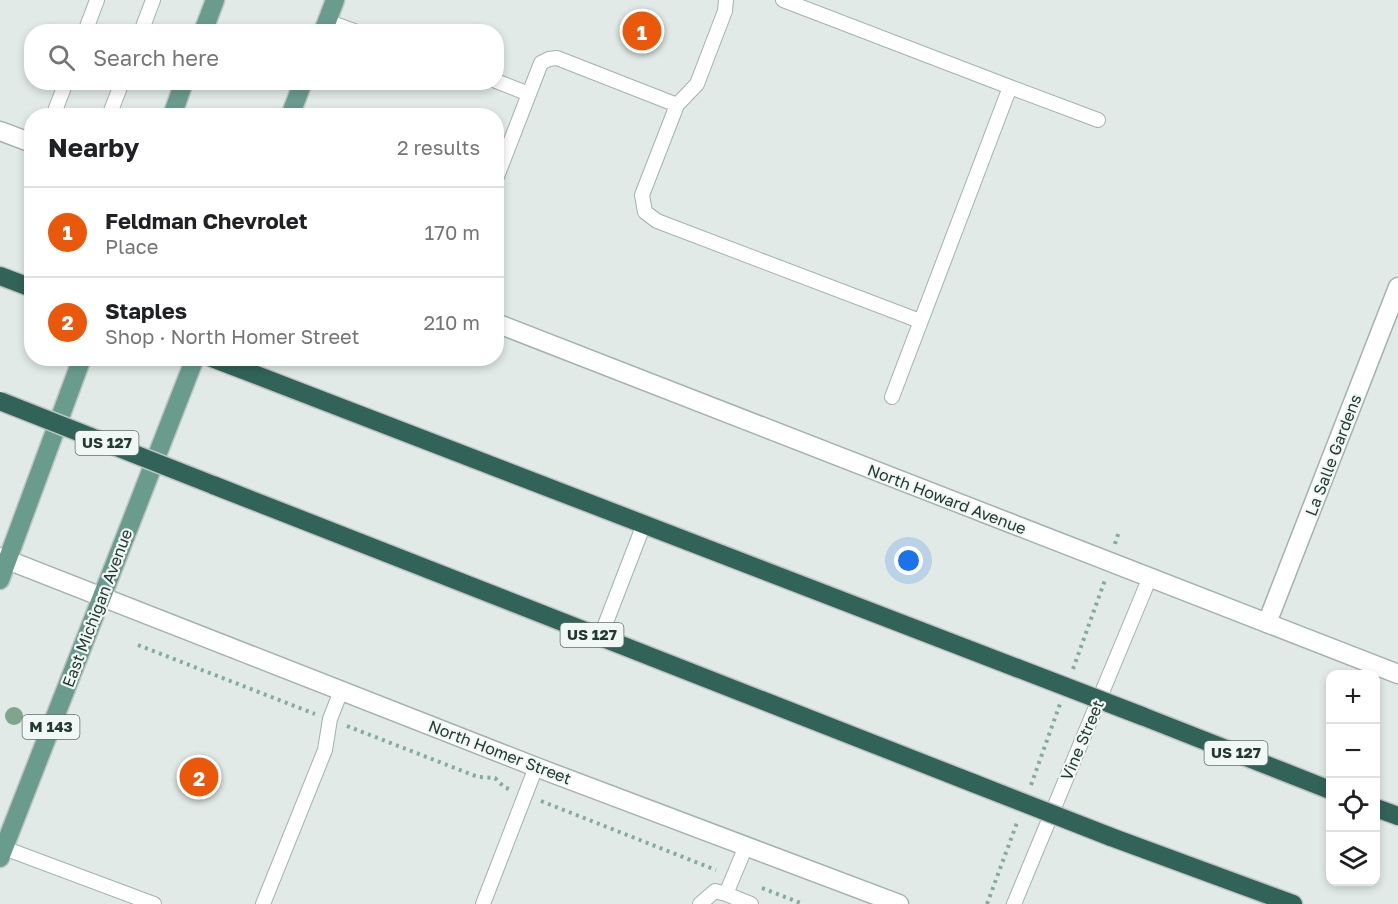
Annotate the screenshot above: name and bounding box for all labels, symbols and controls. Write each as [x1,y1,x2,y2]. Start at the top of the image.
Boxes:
pin: 1 [622,9,662,54]
search box [24,24,504,90]
icon: search [45,41,78,74]
text: Search here [93,44,219,71]
text: Nearby [48,132,139,163]
text: 2 results [397,135,480,159]
text: Feldman Chevrolet [105,207,308,234]
text: 1 [62,220,73,244]
text: 170 m [425,220,480,244]
text: Place [105,234,158,258]
text: Staples [105,297,187,324]
text: 2 [61,310,74,334]
text: 210 m [424,310,480,334]
text: Shop · North Homer Street [105,324,360,348]
street label: La Salle Gardens [1301,391,1365,519]
road number: US 127 [76,431,138,455]
street label: North Howard Avenue [865,460,1029,538]
street label: East Michigan Avenue [58,526,136,690]
your location [894,546,923,575]
road number: US 127 [560,623,624,647]
map controls [1326,670,1380,886]
button: + [1326,670,1380,724]
street label: Vine Street [1056,697,1108,783]
road number: M 143 [22,715,80,739]
street label: North Homer Street [426,716,574,788]
button: − [1326,724,1380,778]
road number: US 127 [1204,741,1268,765]
pin: 2 [180,754,218,800]
button: locate [1326,778,1380,832]
button: layers [1326,832,1380,886]

